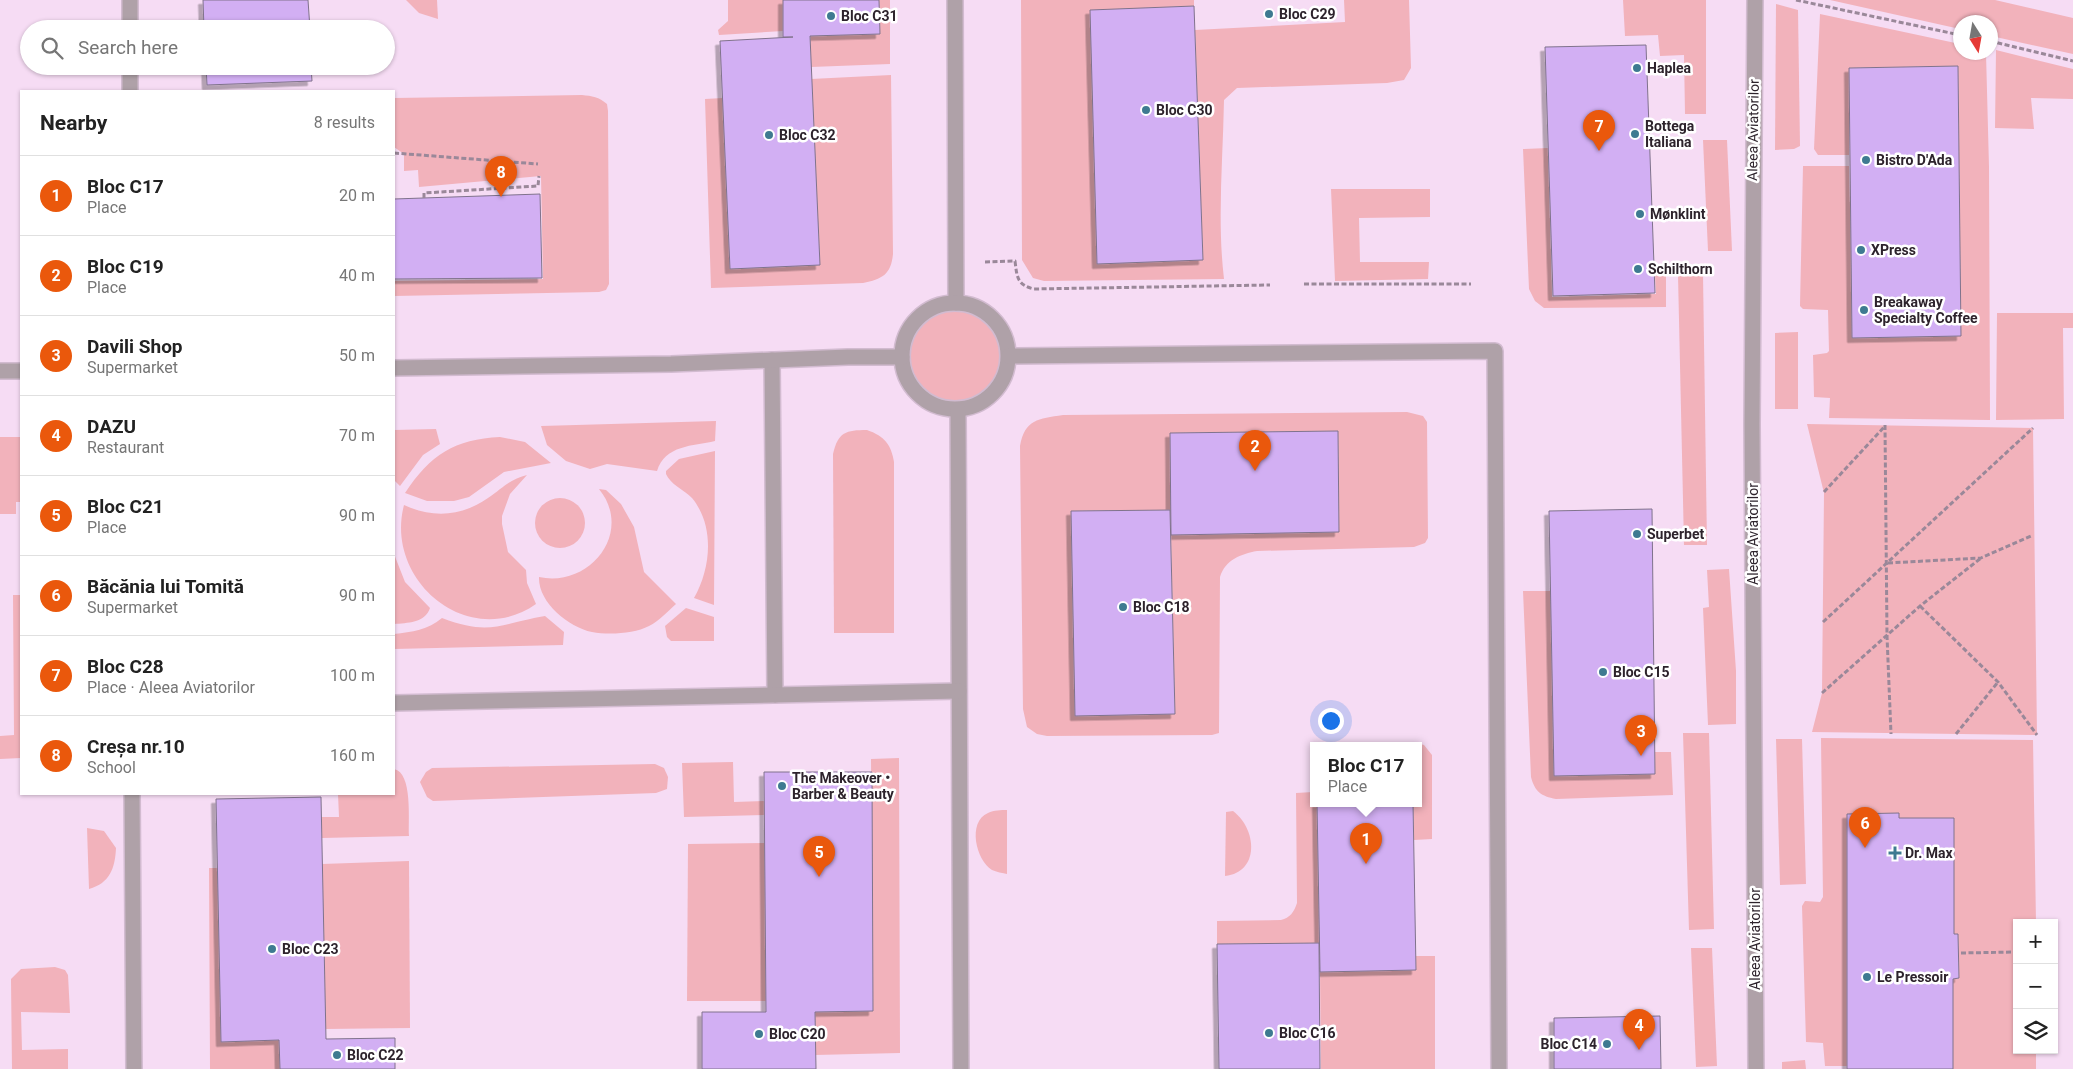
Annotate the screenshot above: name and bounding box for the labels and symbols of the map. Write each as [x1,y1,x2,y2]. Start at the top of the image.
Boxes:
place label: Bloc C29 [1279,6,1336,22]
place label: Bloc C31 [841,8,898,24]
marker: Bloc C29 [1263,8,1275,20]
marker: Bloc C31 [825,10,837,22]
north arrow [1953,15,1998,60]
place label: Haplea [1647,60,1692,76]
marker: Haplea [1631,62,1643,74]
street label: Aleea Aviatorilor [1744,79,1762,181]
place label: Bloc C30 [1156,102,1213,118]
marker: Bloc C30 [1140,104,1152,116]
pin: 7 [1583,110,1615,151]
place label: Bottega Italiana [1645,118,1695,150]
place label: Bloc C32 [779,127,836,143]
marker: Bottega Italiana [1629,128,1641,140]
marker: Bloc C32 [763,129,775,141]
place label: Bistro D'Ada [1876,152,1953,168]
marker: Bistro D'Ada [1860,154,1872,166]
pin: 8 [485,156,517,197]
place label: Mønklint [1650,206,1706,222]
marker: Mønklint [1634,208,1646,220]
place label: XPress [1871,242,1916,258]
marker: XPress [1855,244,1867,256]
place label: Schilthorn [1648,261,1713,277]
marker: Schilthorn [1632,263,1644,275]
place label: Breakaway Specialty Coffee [1874,294,1978,326]
marker: Breakaway Specialty Coffee [1858,304,1870,316]
pin: 2 [1239,430,1271,471]
street label: Aleea Aviatorilor [1745,483,1761,585]
place label: Superbet [1647,526,1704,542]
marker: Superbet [1631,528,1643,540]
place label: Bloc C18 [1133,599,1190,615]
marker: Bloc C18 [1117,601,1129,613]
place label: Bloc C15 [1613,664,1670,680]
marker: Bloc C15 [1597,666,1609,678]
your location [1318,708,1344,734]
pin: 3 [1625,715,1657,756]
place label: The Makeover • Barber & Beauty [792,770,895,802]
marker: The Makeover • Barber & Beauty [776,780,788,792]
pin: 6 [1849,807,1881,848]
pin: 1 [1350,823,1382,864]
pin: 5 [803,836,835,877]
place label: Dr. Max [1905,845,1953,861]
marker: Dr. Max [1889,847,1901,859]
street label: Aleea Aviatorilor [1747,888,1763,990]
place label: Bloc C23 [282,941,339,957]
marker: Bloc C23 [266,943,278,955]
place label: Le Pressoir [1877,969,1948,985]
marker: Le Pressoir [1861,971,1873,983]
pin: 4 [1623,1009,1655,1050]
place label: Bloc C16 [1279,1025,1336,1041]
place label: Bloc C20 [769,1026,826,1042]
marker: Bloc C16 [1263,1027,1275,1039]
marker: Bloc C20 [753,1028,765,1040]
place label: Bloc C14 [1540,1036,1597,1052]
marker: Bloc C14 [1601,1038,1613,1050]
place label: Bloc C22 [347,1047,404,1063]
marker: Bloc C22 [331,1049,343,1061]

